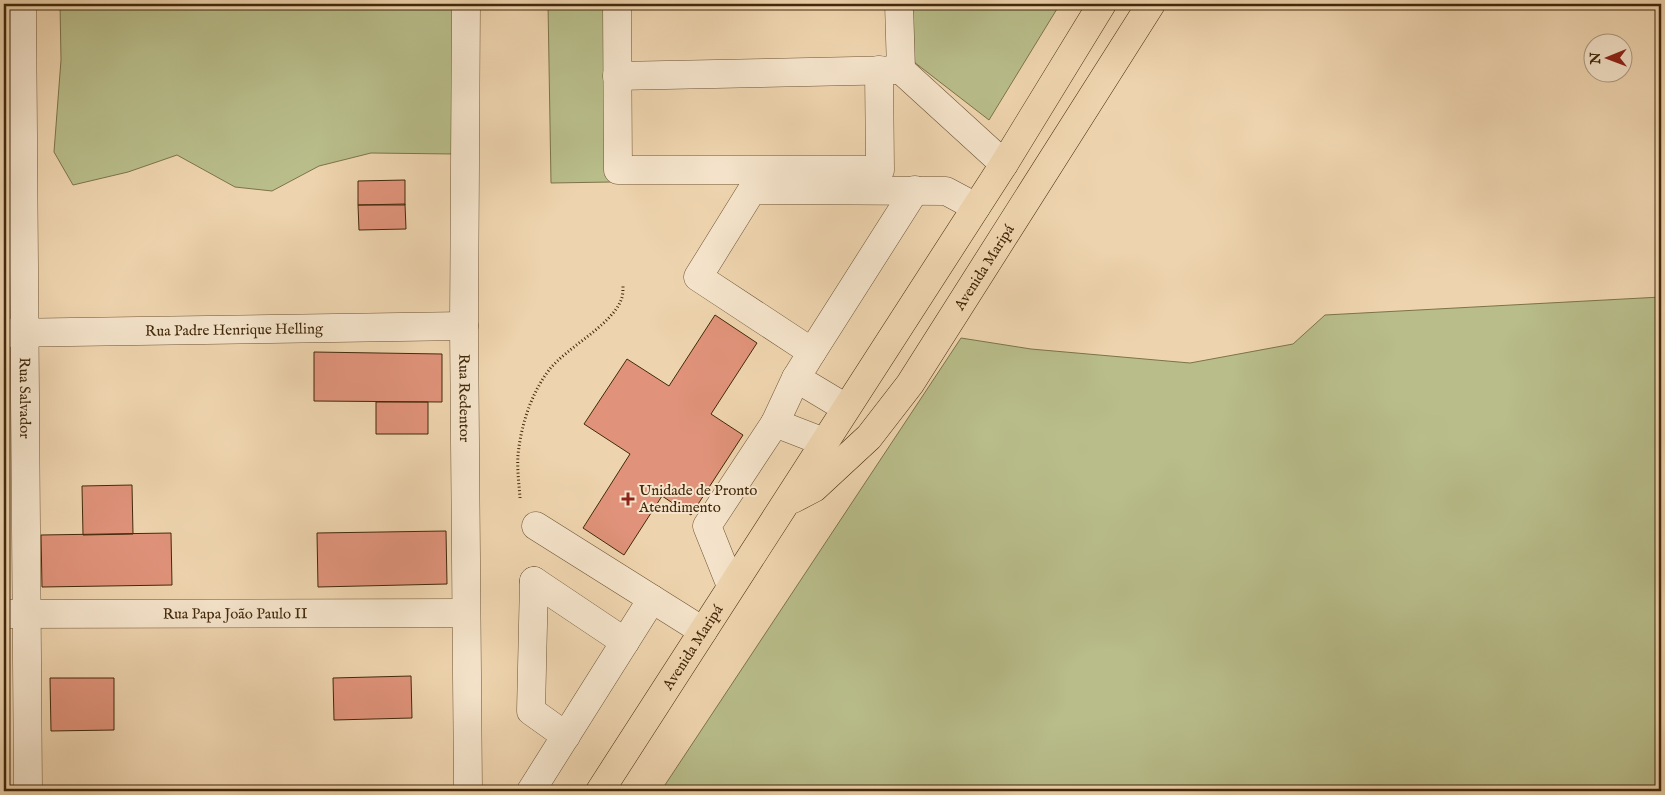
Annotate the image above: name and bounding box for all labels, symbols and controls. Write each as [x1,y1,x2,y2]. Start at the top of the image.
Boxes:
north arrow [1582,32,1632,82]
text: N [1587,52,1605,65]
street label: Avenida Maripá [949,220,1019,314]
street label: Rua Padre Henrique Helling [145,319,324,340]
street label: Rua Redentor [455,354,475,443]
street label: Rua Salvador [15,357,35,439]
place label: Unidade de Pronto Atendimento [638,481,757,517]
marker: Unidade de Pronto Atendimento [621,492,635,506]
street label: Avenida Maripá [658,601,727,694]
street label: Rua Papa João Paulo II [163,604,308,623]

